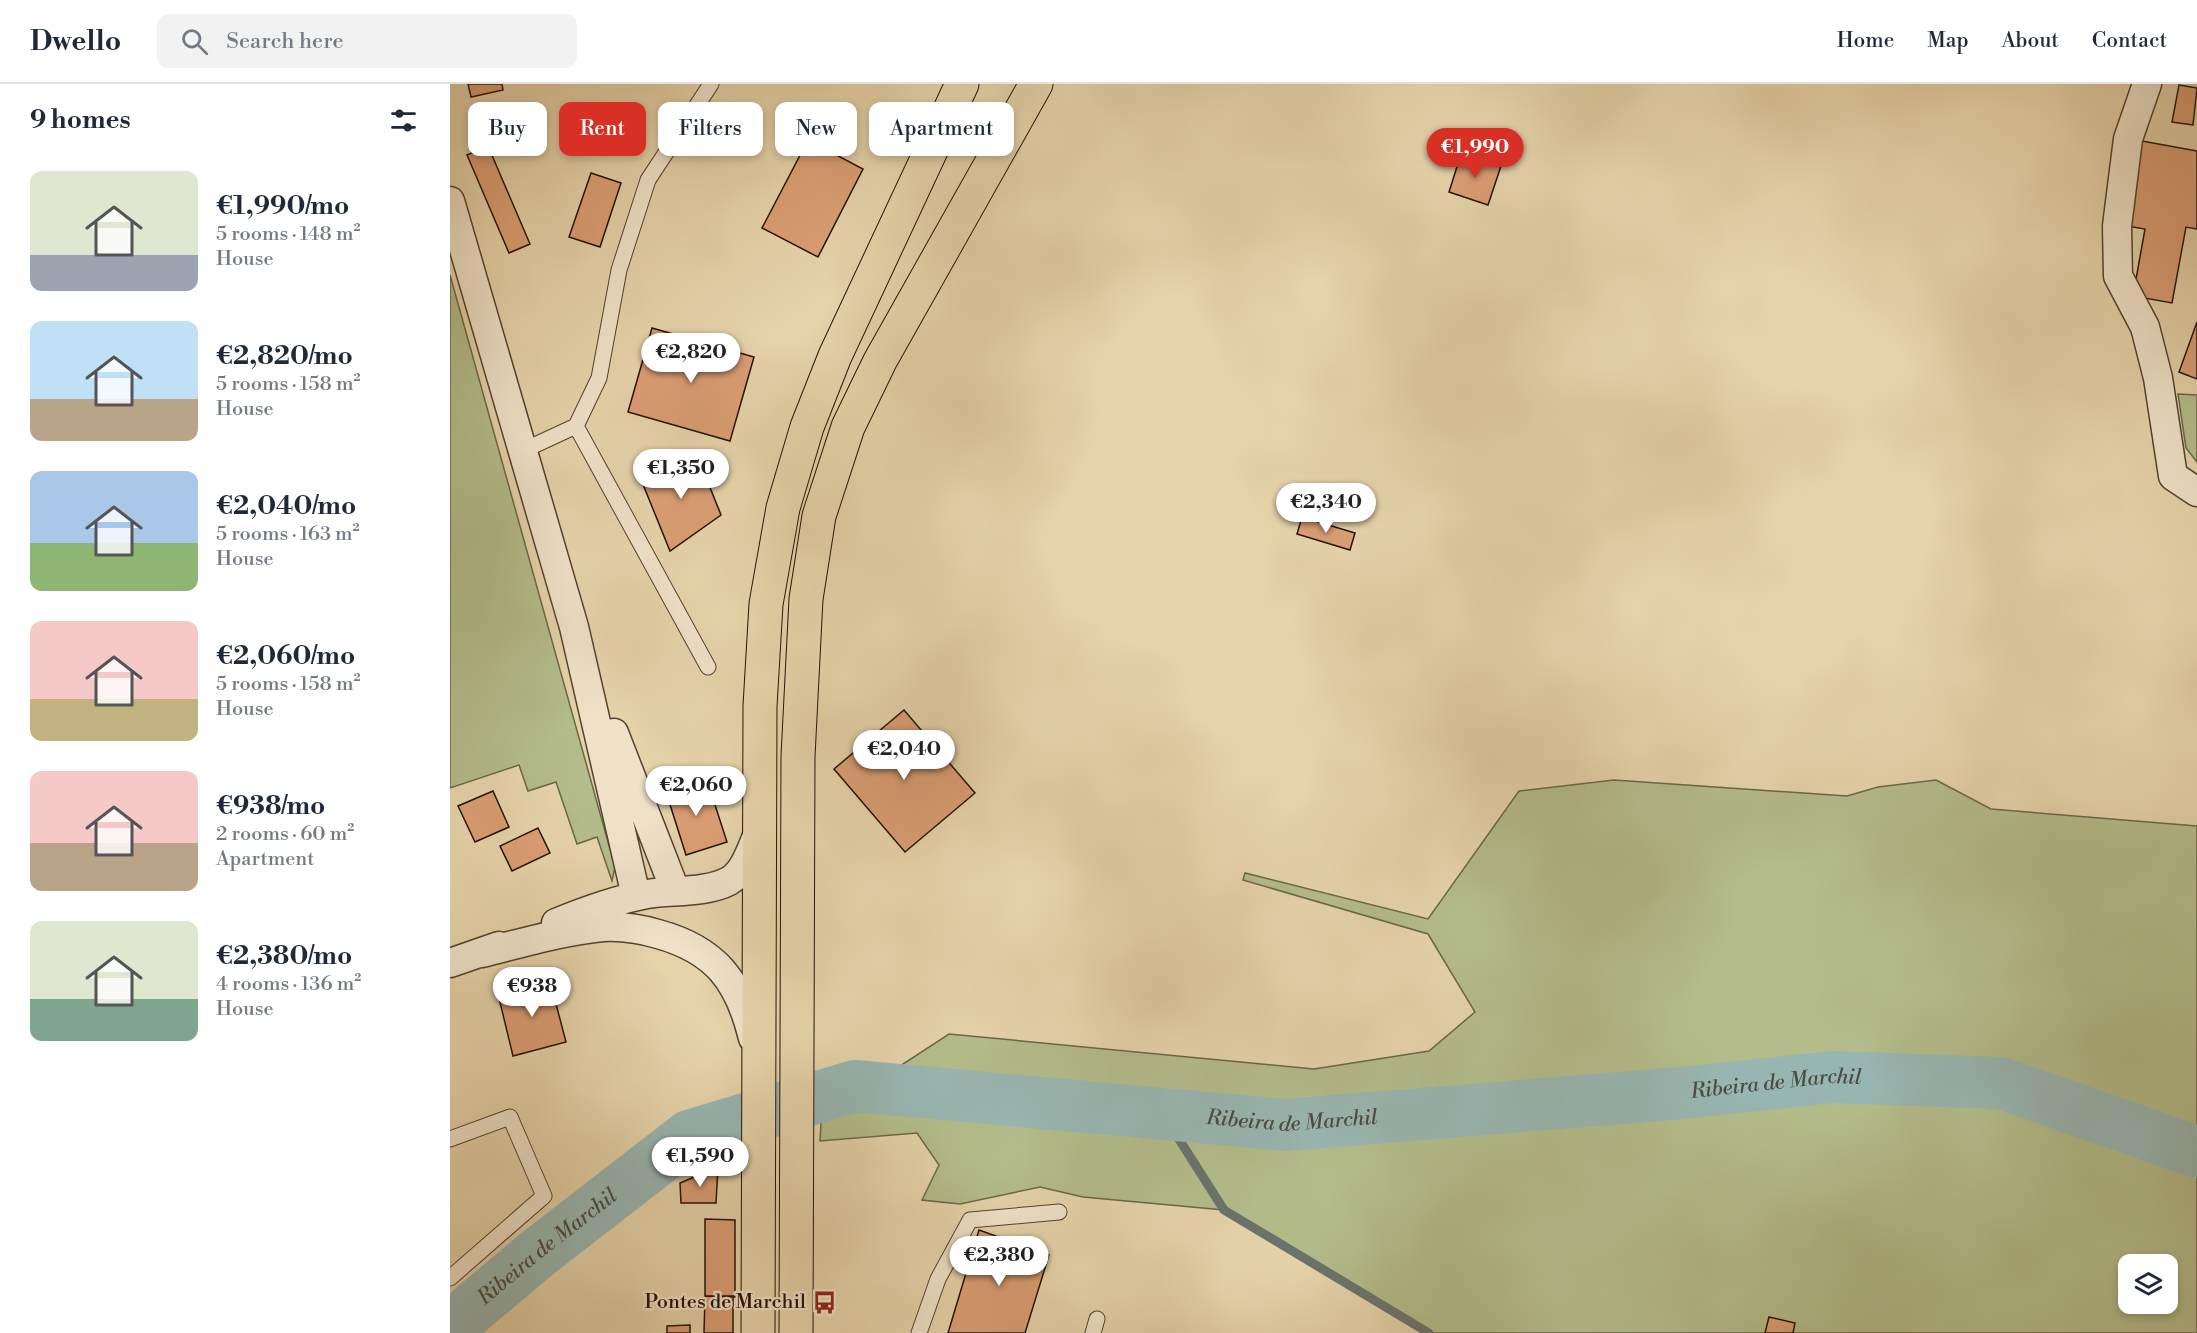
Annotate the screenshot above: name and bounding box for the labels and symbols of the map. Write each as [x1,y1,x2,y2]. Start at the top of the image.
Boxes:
pin: €1,990 [1426,128,1524,179]
pin: €2,820 [642,333,740,384]
pin: €1,350 [632,449,730,500]
pin: €2,340 [1277,483,1375,534]
pin: €2,040 [855,730,953,781]
pin: €2,060 [647,766,745,817]
pin: €938 [496,967,568,1018]
water label: Ribeira de Marchil [1688,1064,1862,1105]
water label: Ribeira de Marchil [1204,1105,1379,1138]
pin: €1,590 [651,1137,749,1188]
water label: Ribeira de Marchil [472,1183,623,1312]
pin: €2,380 [950,1236,1048,1287]
bus stop icon: Pontes de Marchil [811,1289,837,1315]
place label: Pontes de Marchil [644,1290,806,1315]

